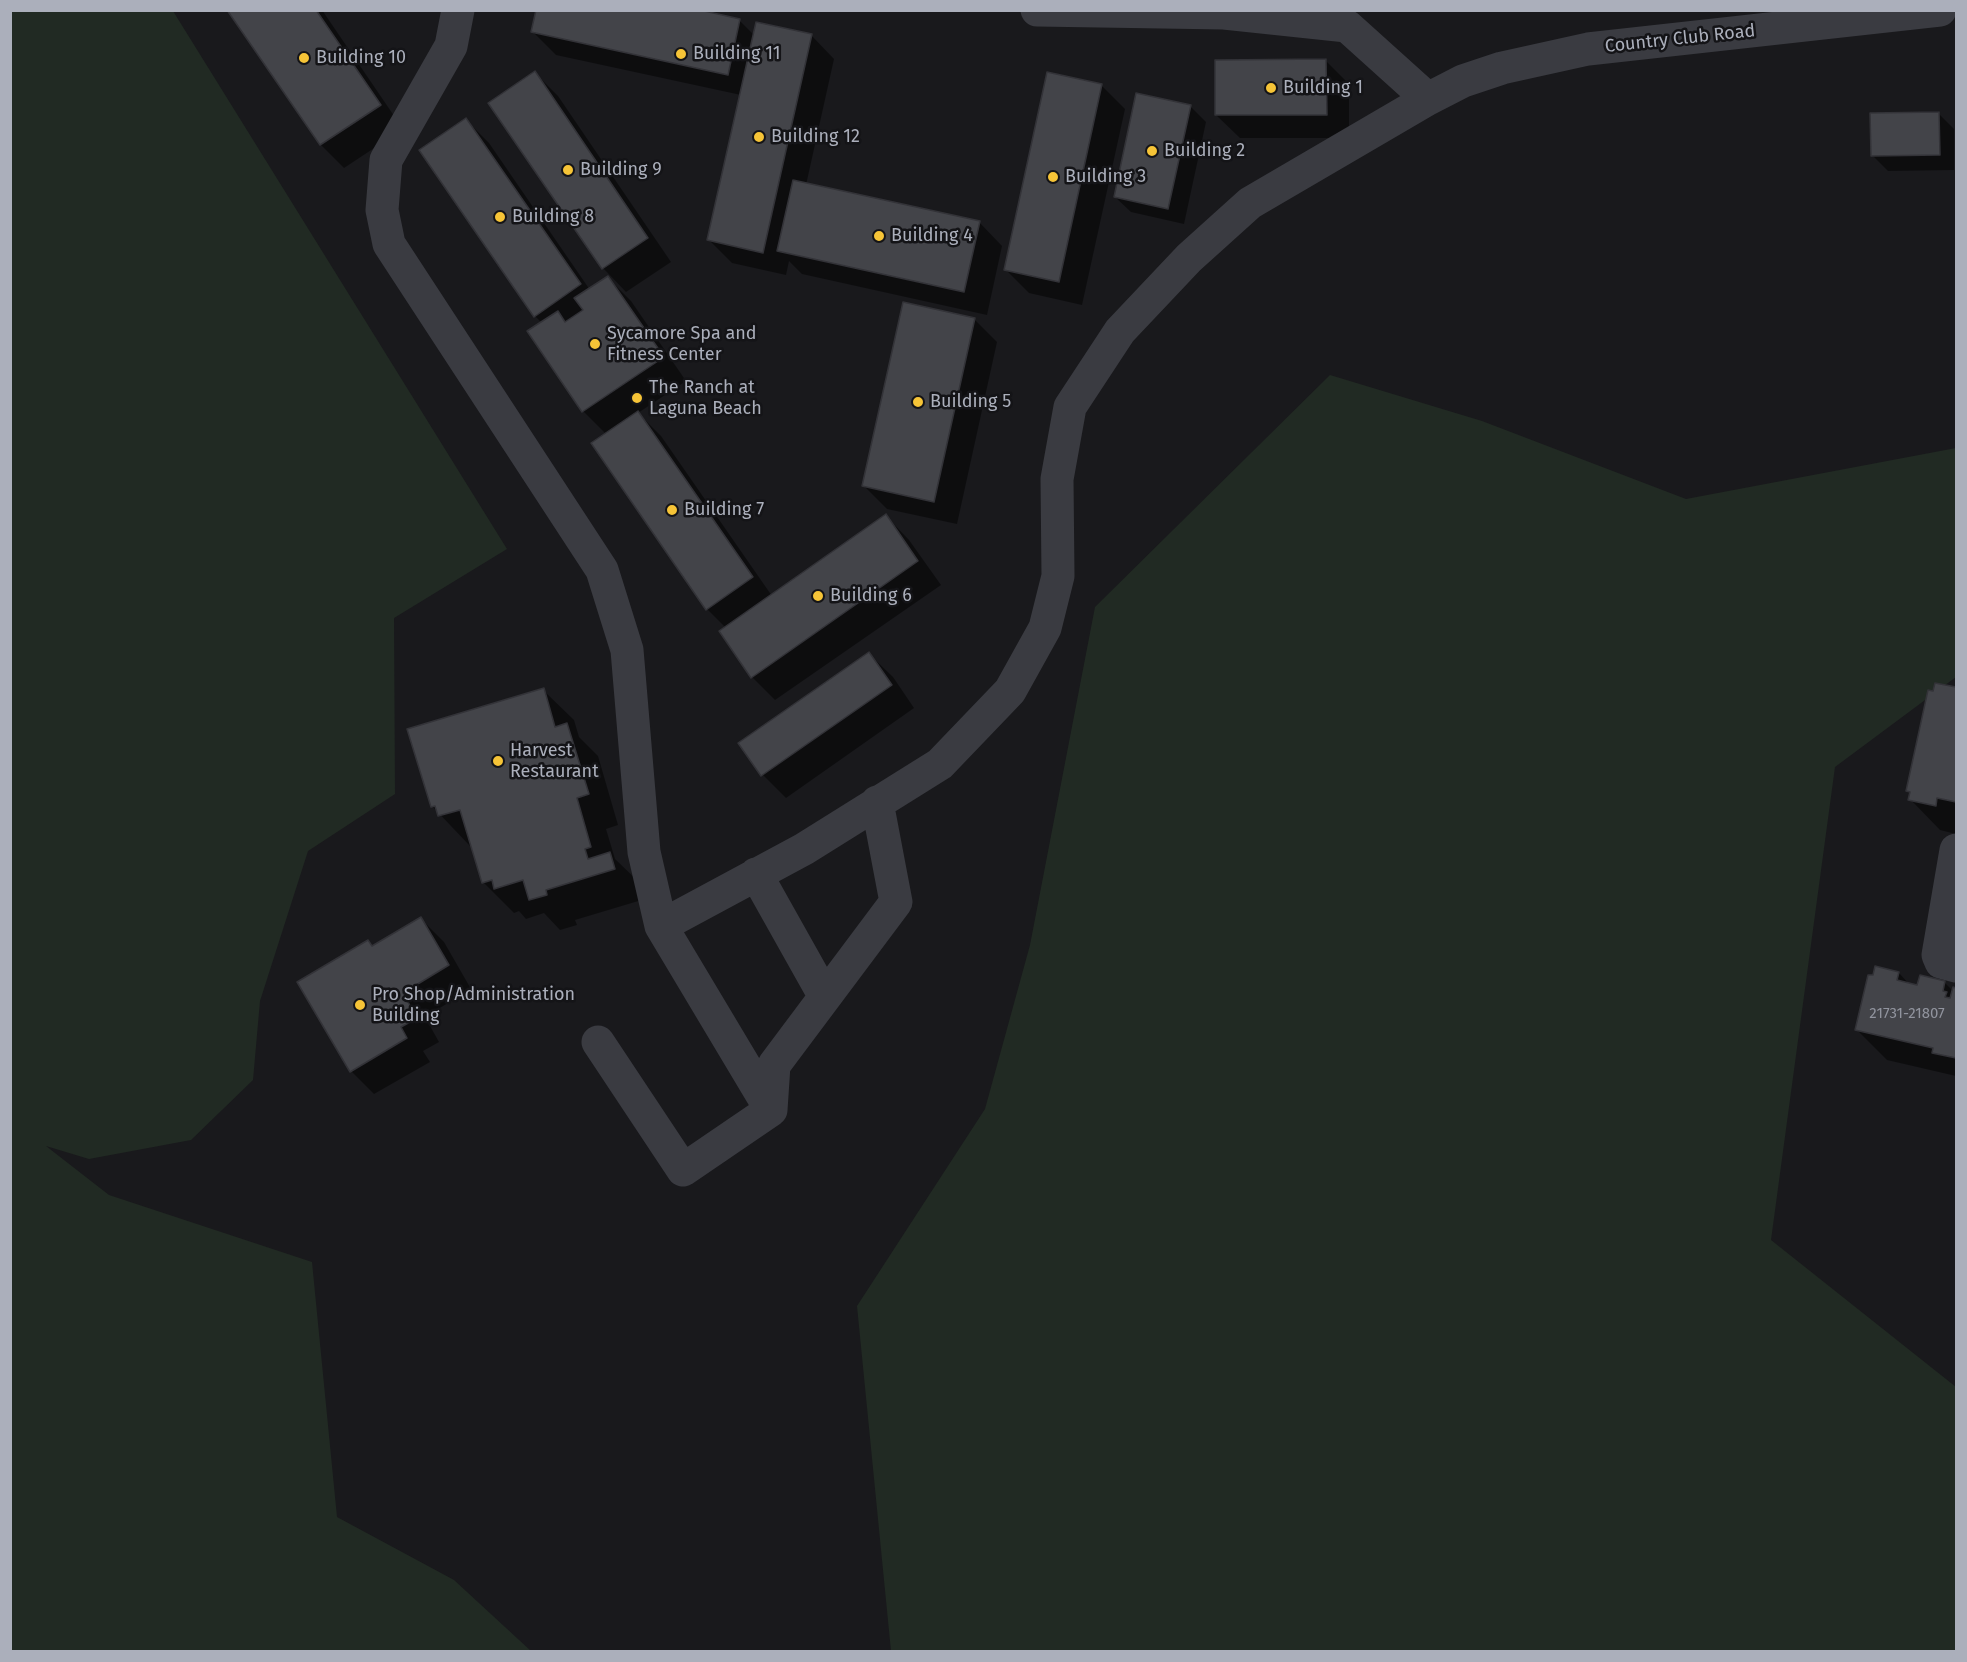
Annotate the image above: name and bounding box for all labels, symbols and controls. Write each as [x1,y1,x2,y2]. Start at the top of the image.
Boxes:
street label: Country Club Road [1604,20,1756,58]
place label: Building 11 [693,43,781,65]
place label: Building 10 [316,47,406,69]
marker: Building 11 [674,47,688,61]
marker: Building 10 [297,51,311,65]
place label: Building 1 [1283,77,1363,99]
marker: Building 1 [1264,81,1278,95]
place label: Building 12 [771,126,860,148]
marker: Building 12 [752,130,766,144]
place label: Building 2 [1164,140,1245,162]
marker: Building 2 [1145,144,1159,158]
place label: Building 9 [580,159,662,181]
marker: Building 9 [561,163,575,177]
place label: Building 3 [1065,166,1146,188]
marker: Building 3 [1046,170,1060,184]
place label: Building 8 [512,206,594,228]
marker: Building 8 [493,210,507,224]
place label: Building 4 [891,225,973,247]
marker: Building 4 [872,229,886,243]
place label: Sycamore Spa and Fitness Center [607,323,757,366]
marker: Sycamore Spa and Fitness Center [588,337,602,351]
place label: The Ranch at Laguna Beach [649,377,762,420]
marker: The Ranch at Laguna Beach [630,391,644,405]
place label: Building 5 [930,391,1011,413]
marker: Building 5 [911,395,925,409]
place label: Building 7 [684,499,764,521]
marker: Building 7 [665,503,679,517]
place label: Building 6 [830,585,912,607]
marker: Building 6 [811,589,825,603]
place label: Harvest Restaurant [510,740,599,783]
marker: Harvest Restaurant [491,754,505,768]
place label: Pro Shop/Administration Building [372,984,575,1026]
marker: Pro Shop/Administration Building [353,998,367,1012]
house number: 21731-21807 [1869,1005,1945,1023]

